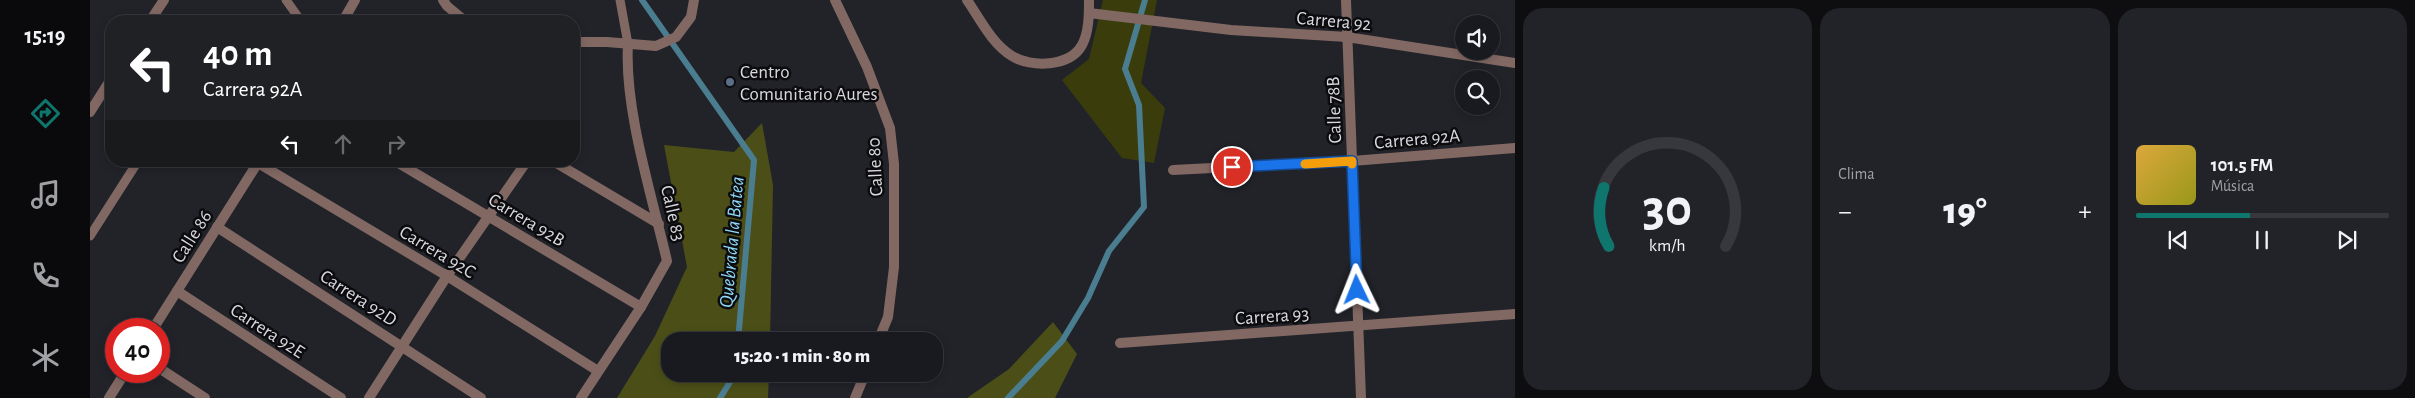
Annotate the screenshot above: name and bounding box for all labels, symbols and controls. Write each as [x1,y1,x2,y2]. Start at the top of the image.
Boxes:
street label: Carrera 92 [1296,9,1372,34]
map controls [1455,15,1500,115]
button: sound [1455,15,1500,60]
text: 15:19 [24,25,66,47]
icon: left [120,35,185,100]
text: 40 m [203,37,272,72]
place label: Centro Comunitario Aures [740,63,878,104]
button: search [1455,70,1500,115]
marker: Centro Comunitario Aures [724,76,736,88]
street label: Calle 78B [1324,76,1345,144]
text: Carrera 92A [203,78,302,100]
icon: directions [28,96,63,131]
street label: Carrera 92A [1374,126,1461,153]
icon: left [276,130,304,158]
icon: ahead [329,130,357,158]
icon: right [382,130,410,158]
street label: Calle 80 [864,137,887,197]
pin [1211,146,1253,188]
icon: arrive [1218,153,1246,181]
text: 101.5 FM [2211,156,2273,175]
text: Clima [1838,166,1875,182]
water label: Quebrada la Batea [716,176,748,309]
icon: music [28,177,63,212]
text: Música [2211,178,2254,194]
text: 30 [1643,183,1692,235]
street label: Calle 83 [657,184,688,243]
street label: Carrera 92B [485,190,568,250]
text: 19° [1943,193,1987,231]
text: − [1838,198,1852,226]
text: + [2078,198,2092,226]
street label: Calle 86 [169,207,216,266]
street label: Carrera 92C [396,222,479,282]
icon: previous [2164,226,2192,254]
icon: pause [2248,226,2276,254]
icon: next [2333,226,2361,254]
text: km/h [1649,237,1686,255]
icon: phone [28,258,63,293]
position arrow [1330,263,1382,315]
street label: Carrera 92D [316,267,400,330]
street label: Carrera 92E [227,300,308,362]
street label: Carrera 93 [1234,304,1310,329]
speed limit sign: 40 [105,318,170,383]
icon: climate [28,340,63,375]
text: 15:20 · 1 min · 80 m [734,347,870,366]

